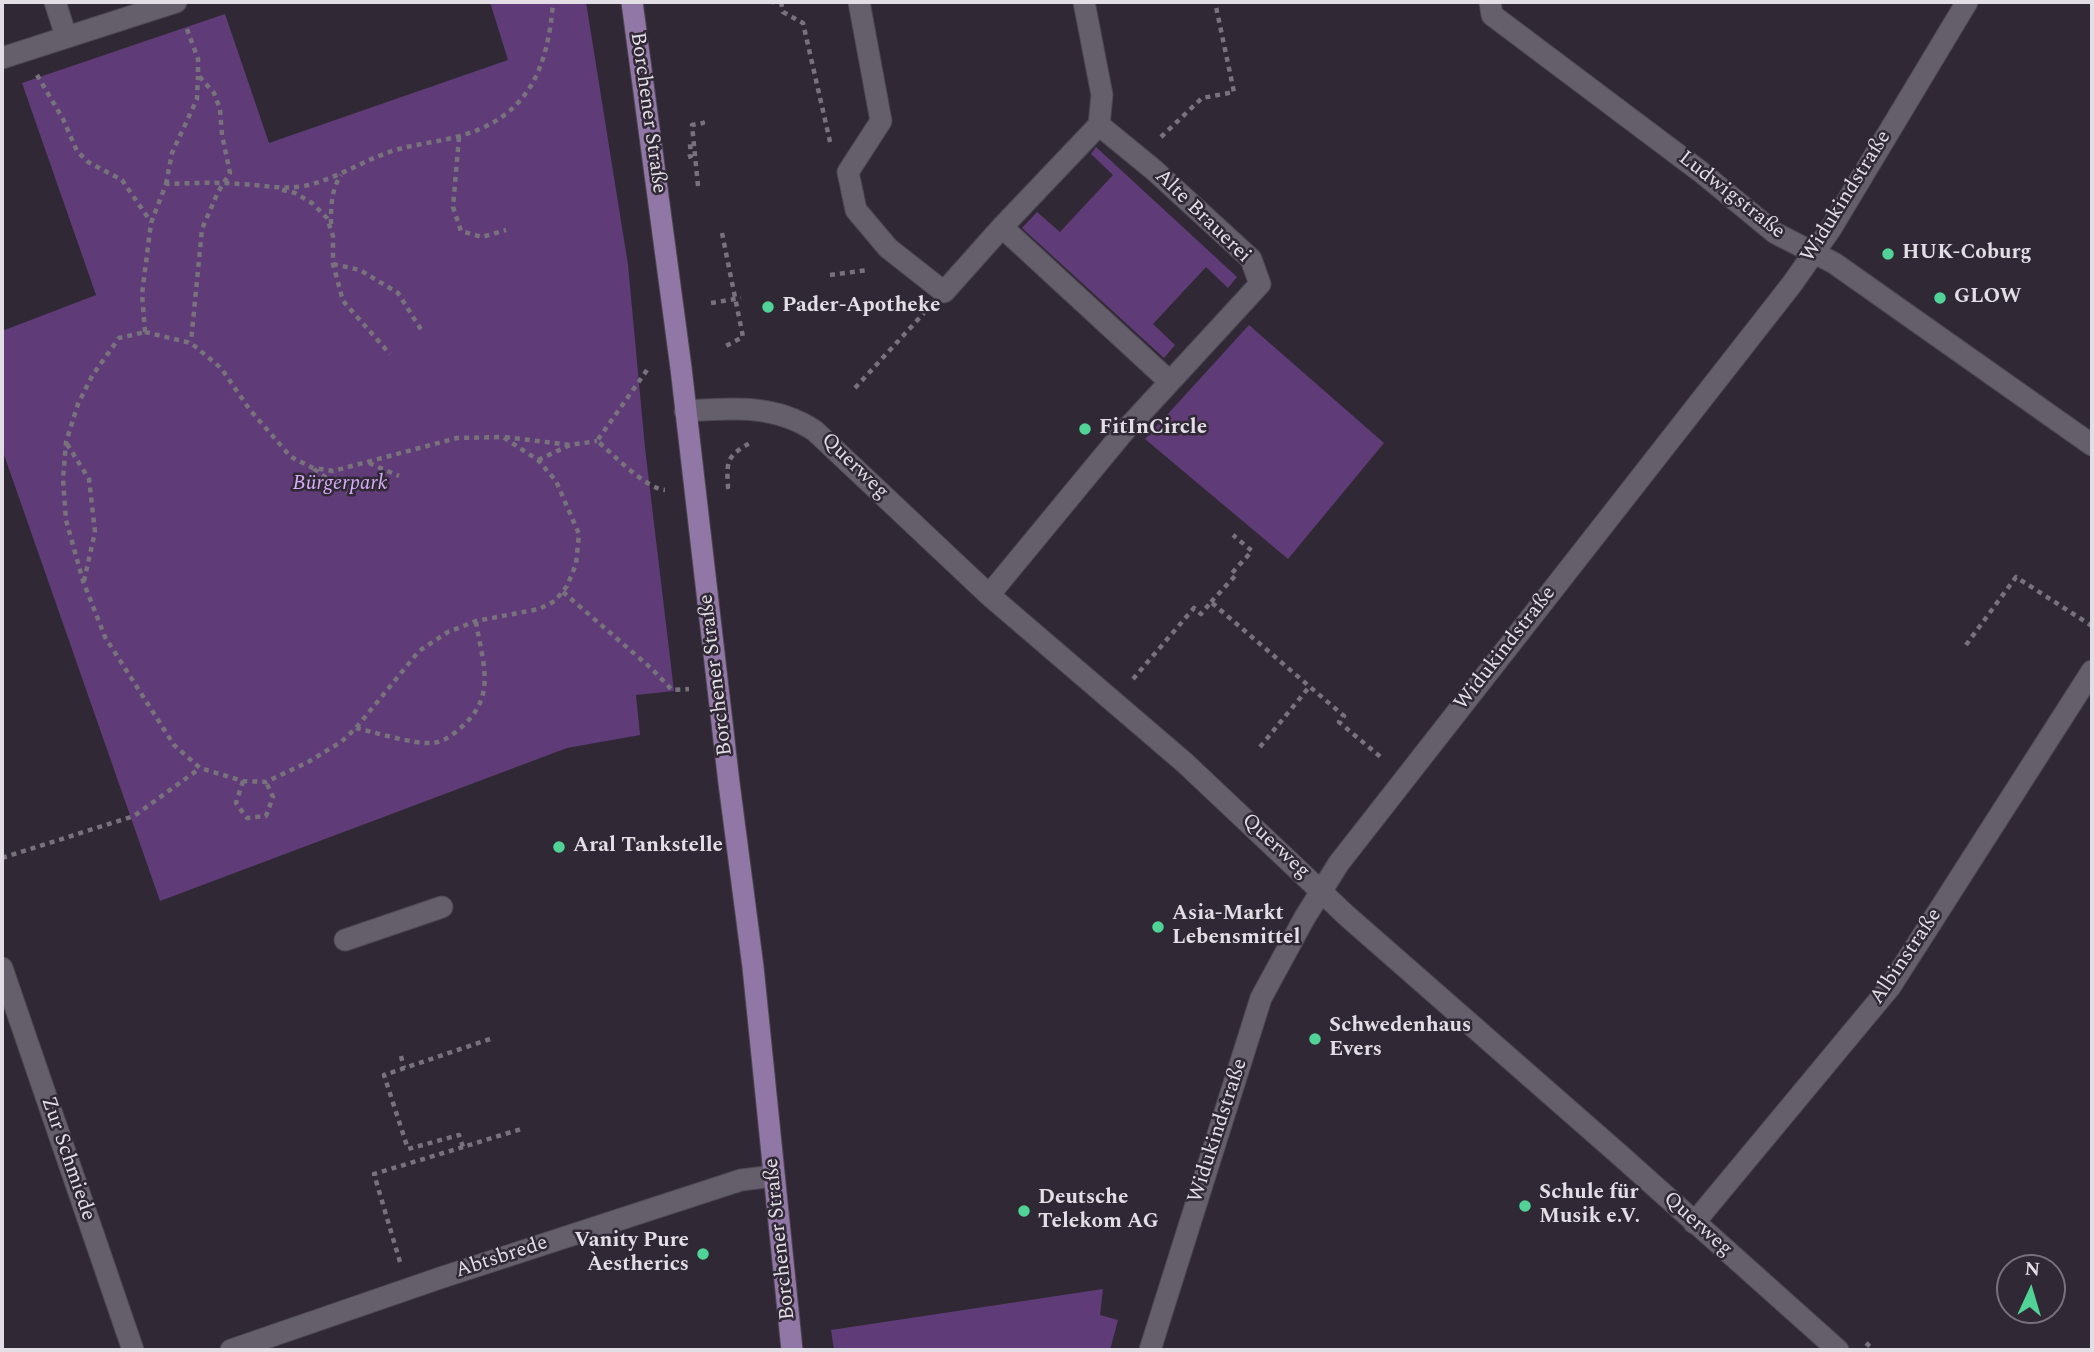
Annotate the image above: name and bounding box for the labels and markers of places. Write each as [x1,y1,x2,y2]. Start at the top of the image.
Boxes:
place label: HUK-Coburg [1902,241,2032,267]
marker: HUK-Coburg [1880,246,1896,262]
place label: GLOW [1954,285,2022,311]
marker: GLOW [1932,290,1948,306]
place label: Pader-Apotheke [782,294,940,320]
marker: Pader-Apotheke [760,299,776,315]
place label: FitInCircle [1099,416,1207,442]
marker: FitInCircle [1077,421,1093,437]
place label: Aral Tankstelle [573,834,723,860]
marker: Aral Tankstelle [551,839,567,855]
place label: Asia-Markt Lebensmittel [1172,902,1300,952]
marker: Asia-Markt Lebensmittel [1150,919,1166,935]
place label: Schwedenhaus Evers [1329,1014,1471,1064]
marker: Schwedenhaus Evers [1307,1031,1323,1047]
place label: Schule für Musik e.V. [1539,1181,1640,1231]
place label: Deutsche Telekom AG [1038,1186,1159,1236]
marker: Schule für Musik e.V. [1517,1198,1533,1214]
marker: Deutsche Telekom AG [1016,1203,1032,1219]
place label: Vanity Pure Àestherics [574,1229,689,1279]
marker: Vanity Pure Àestherics [695,1246,711,1262]

